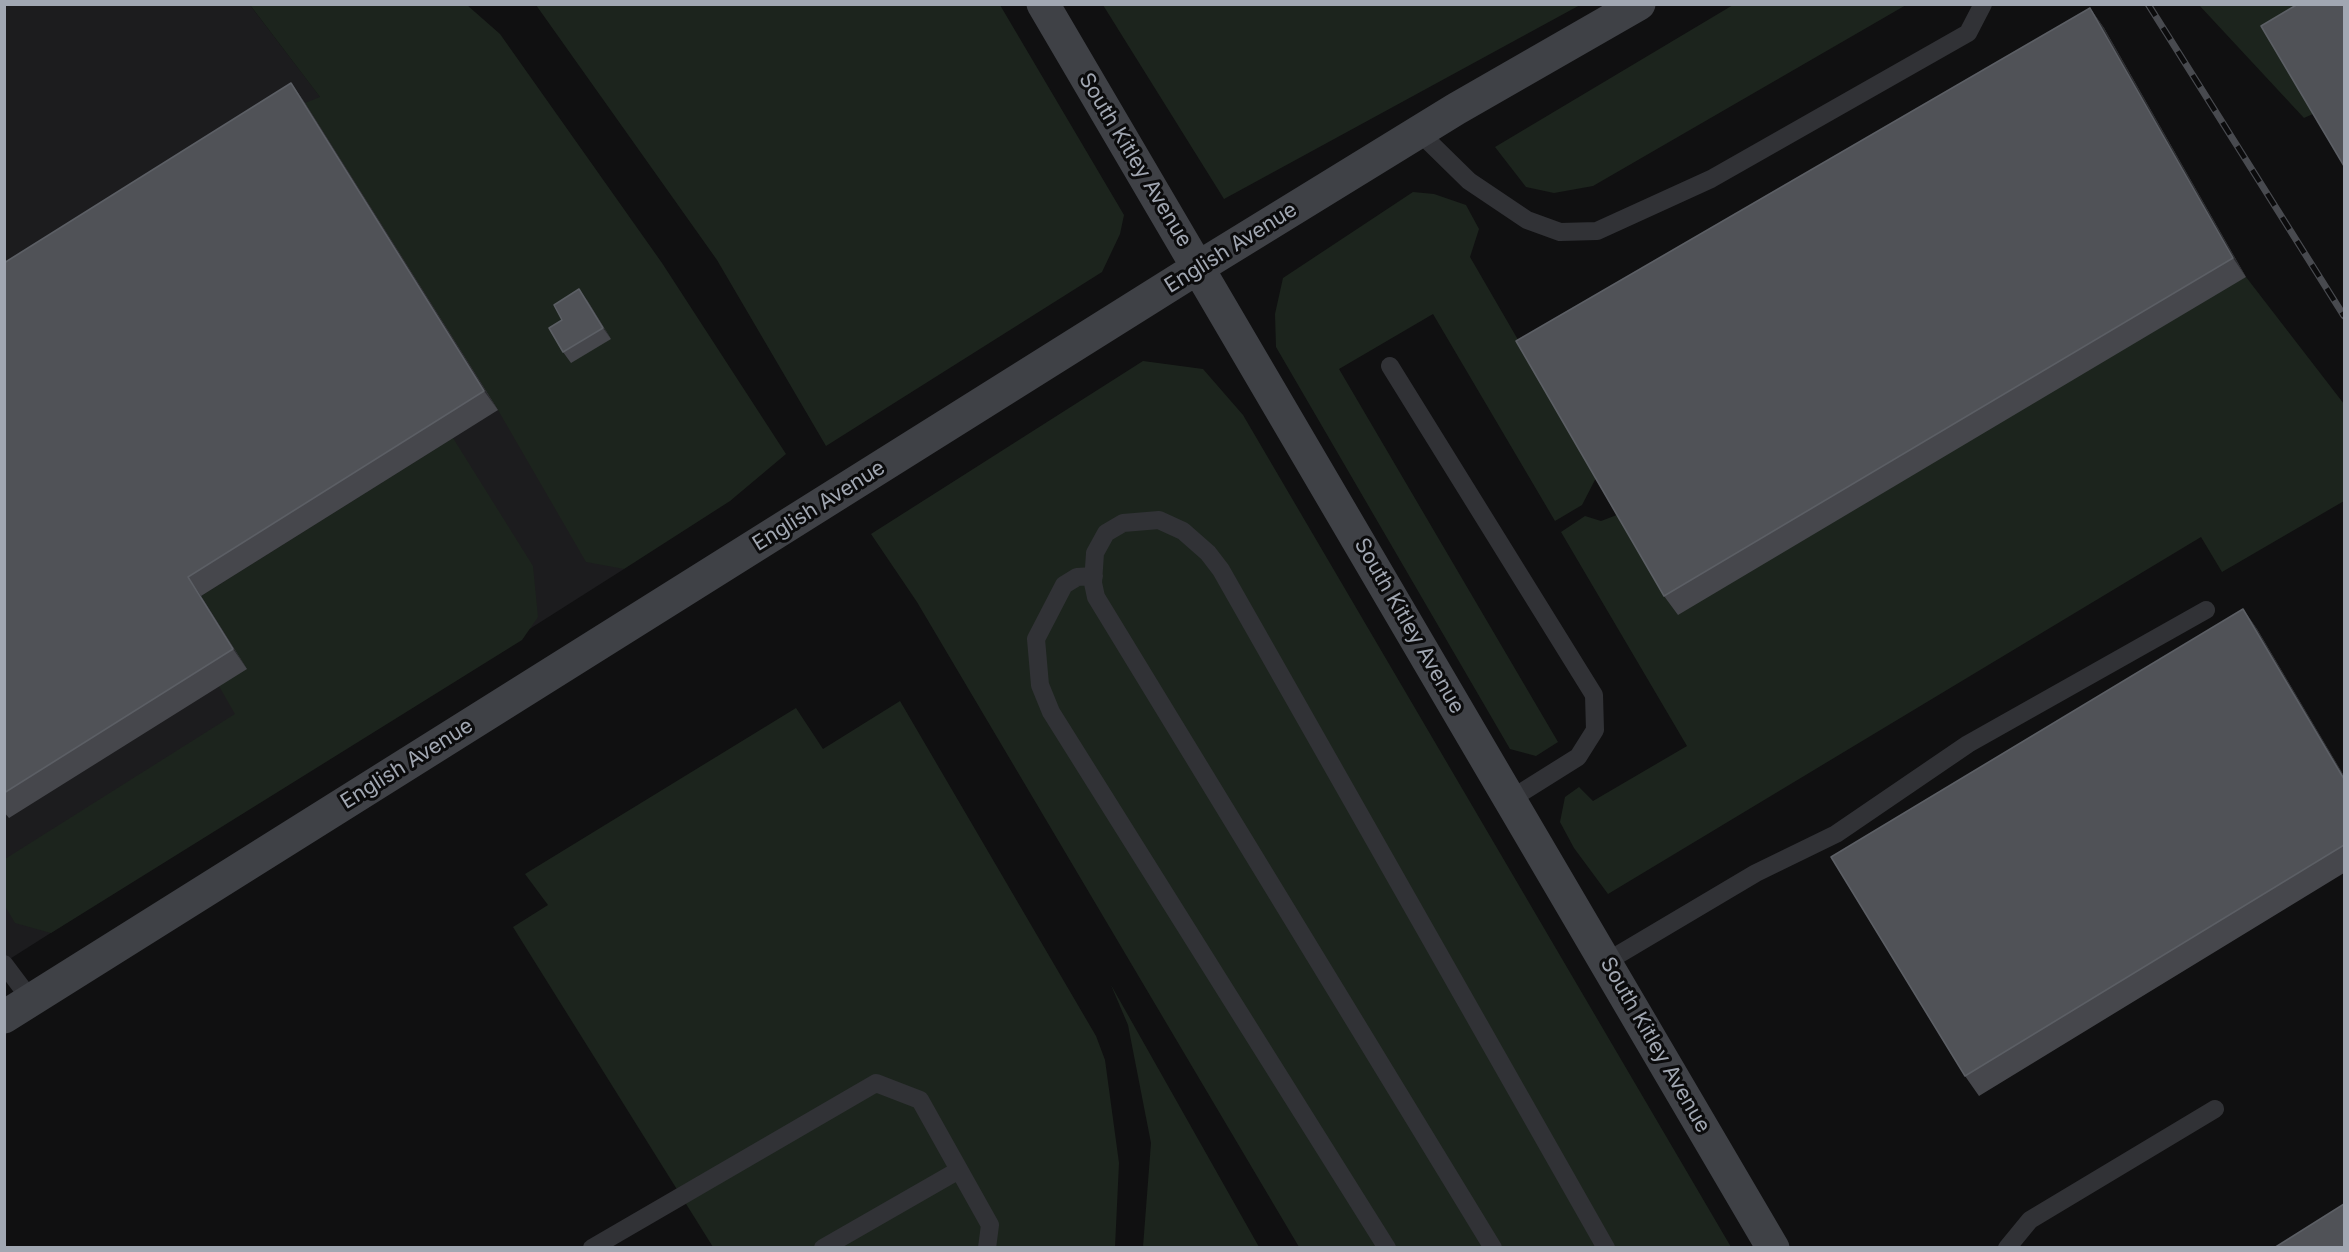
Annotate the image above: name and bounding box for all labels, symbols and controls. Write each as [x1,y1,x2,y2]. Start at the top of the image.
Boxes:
street label: South Kitley Avenue [1073,68,1197,252]
street label: English Avenue [1160,197,1302,299]
street label: English Avenue [748,455,890,557]
street label: South Kitley Avenue [1348,534,1470,718]
street label: English Avenue [336,713,478,815]
street label: South Kitley Avenue [1594,953,1716,1137]

